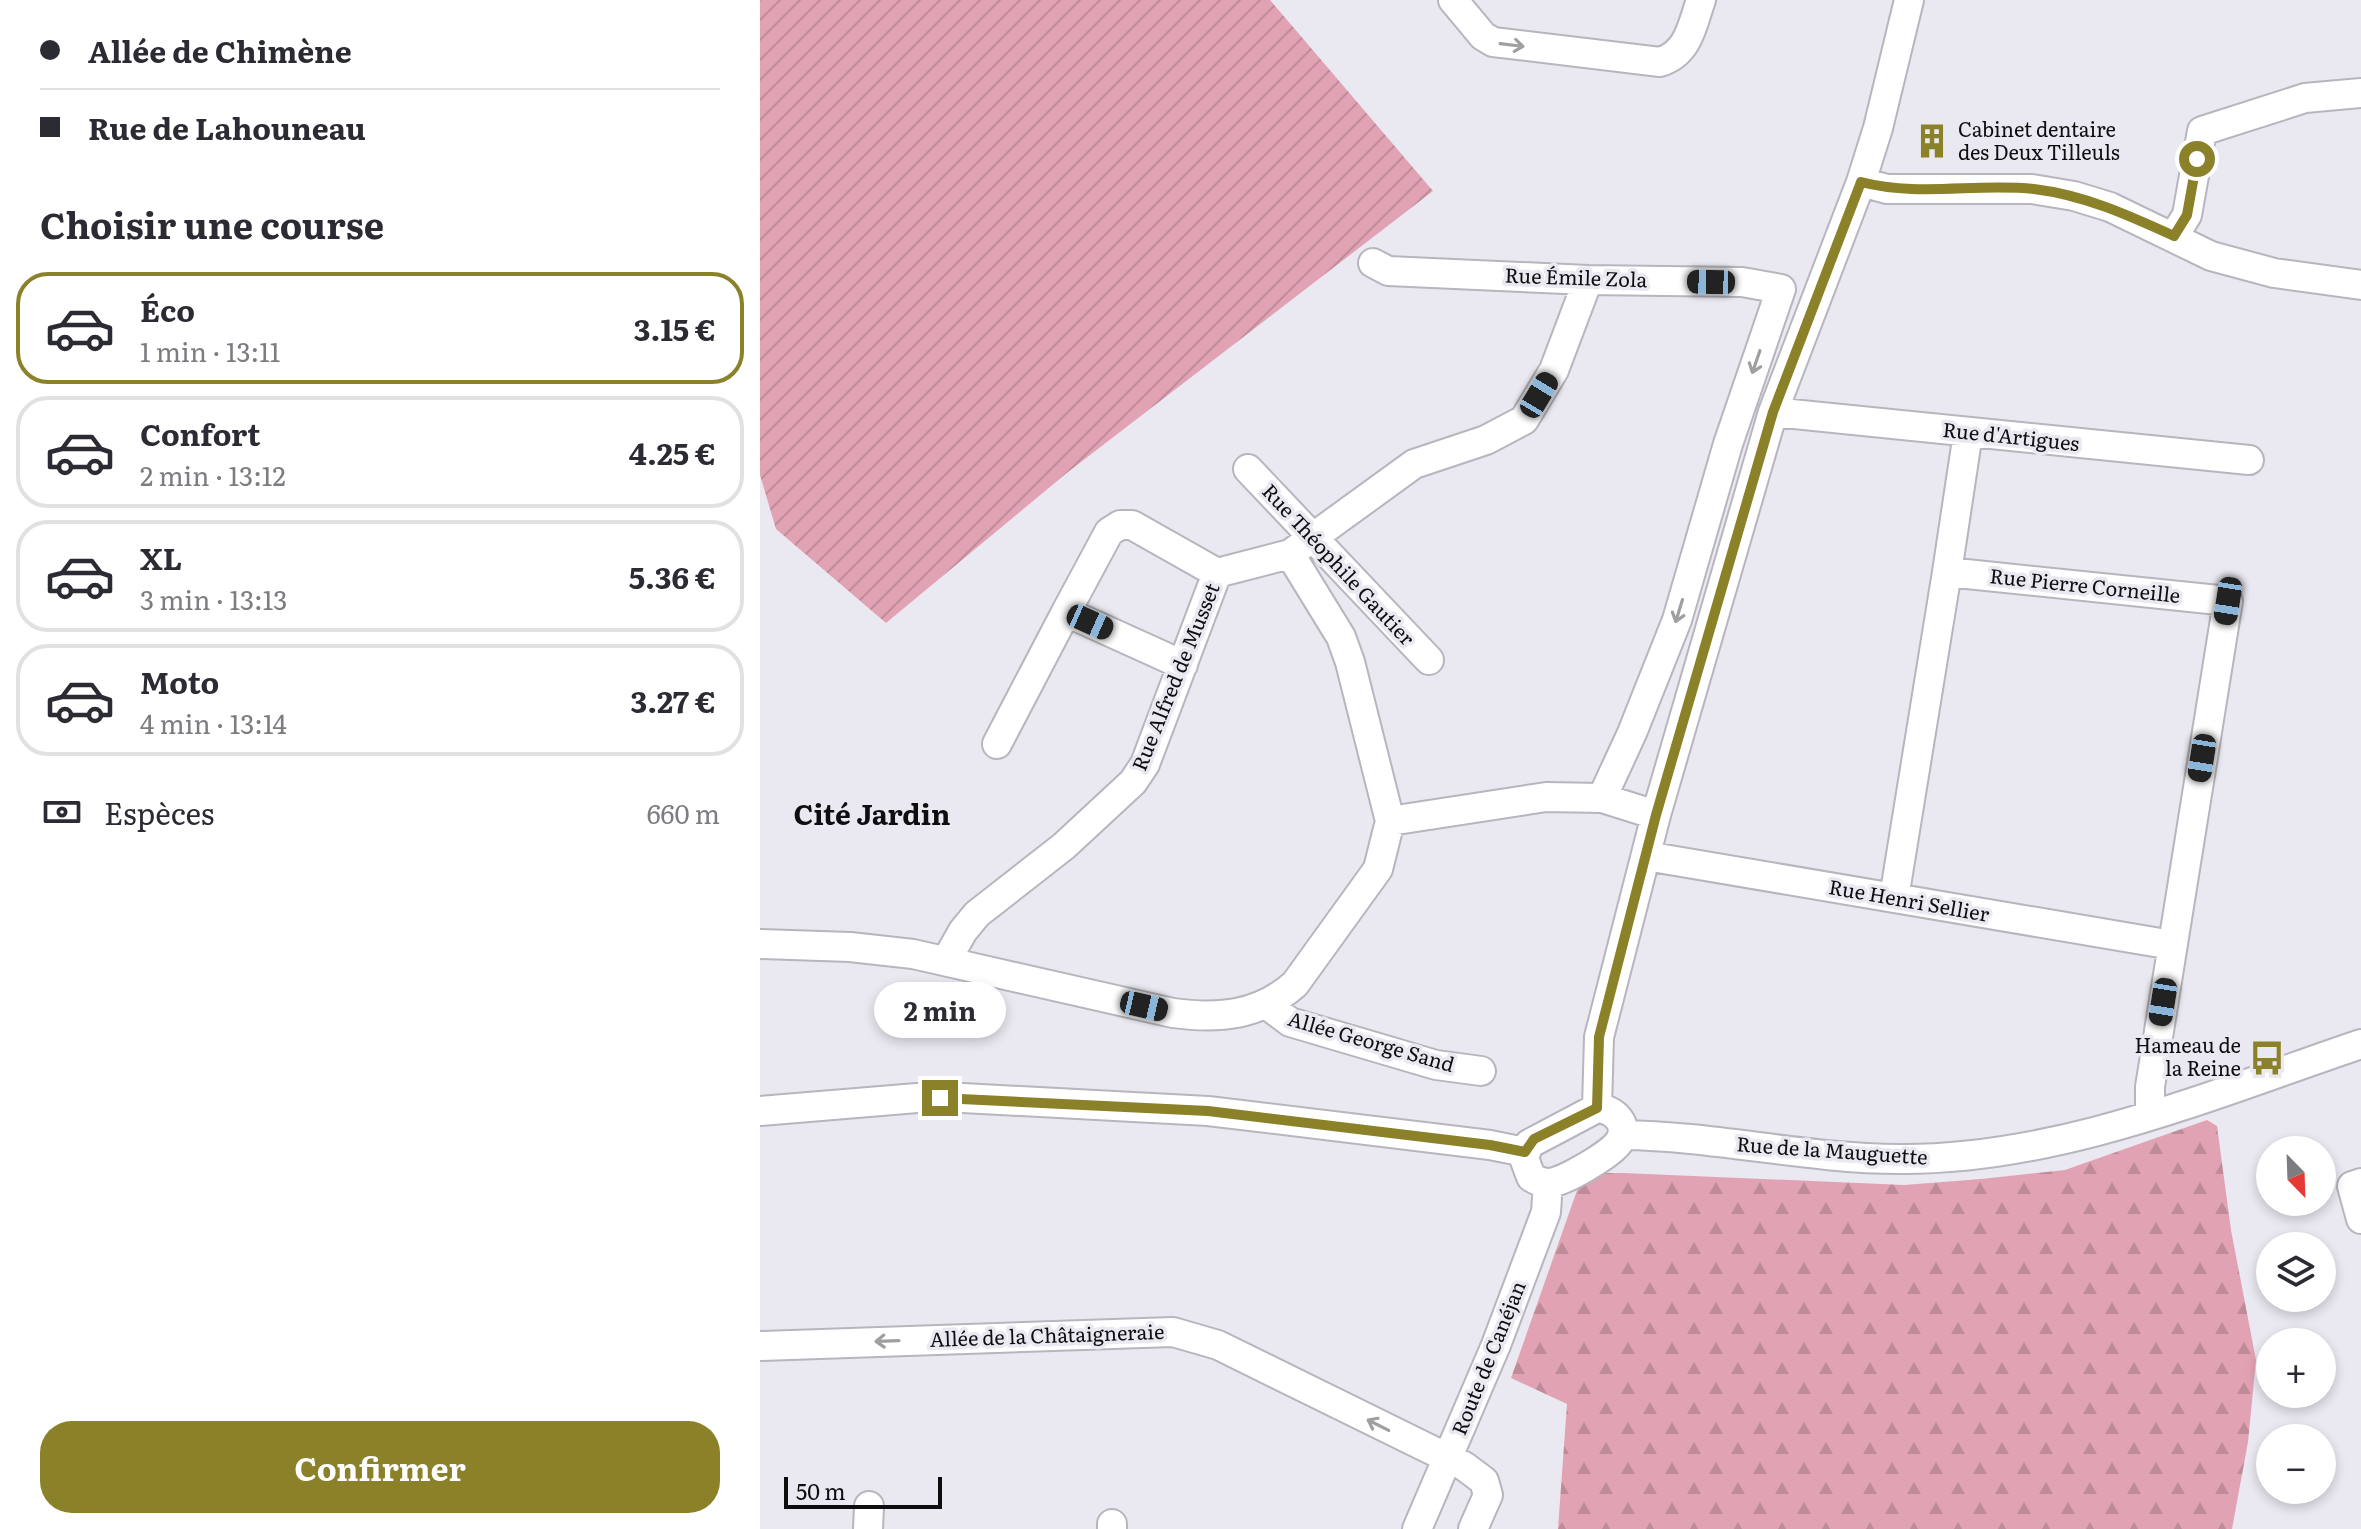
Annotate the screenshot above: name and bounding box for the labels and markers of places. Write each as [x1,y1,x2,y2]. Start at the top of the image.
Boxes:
place label: Cabinet dentaire des Deux Tilleuls [1958,113,2120,166]
building icon: Cabinet dentaire des Deux Tilleuls [1913,122,1951,160]
place label: Hameau de la Reine [2135,1029,2241,1082]
bus stop icon: Hameau de la Reine [2248,1039,2286,1077]

